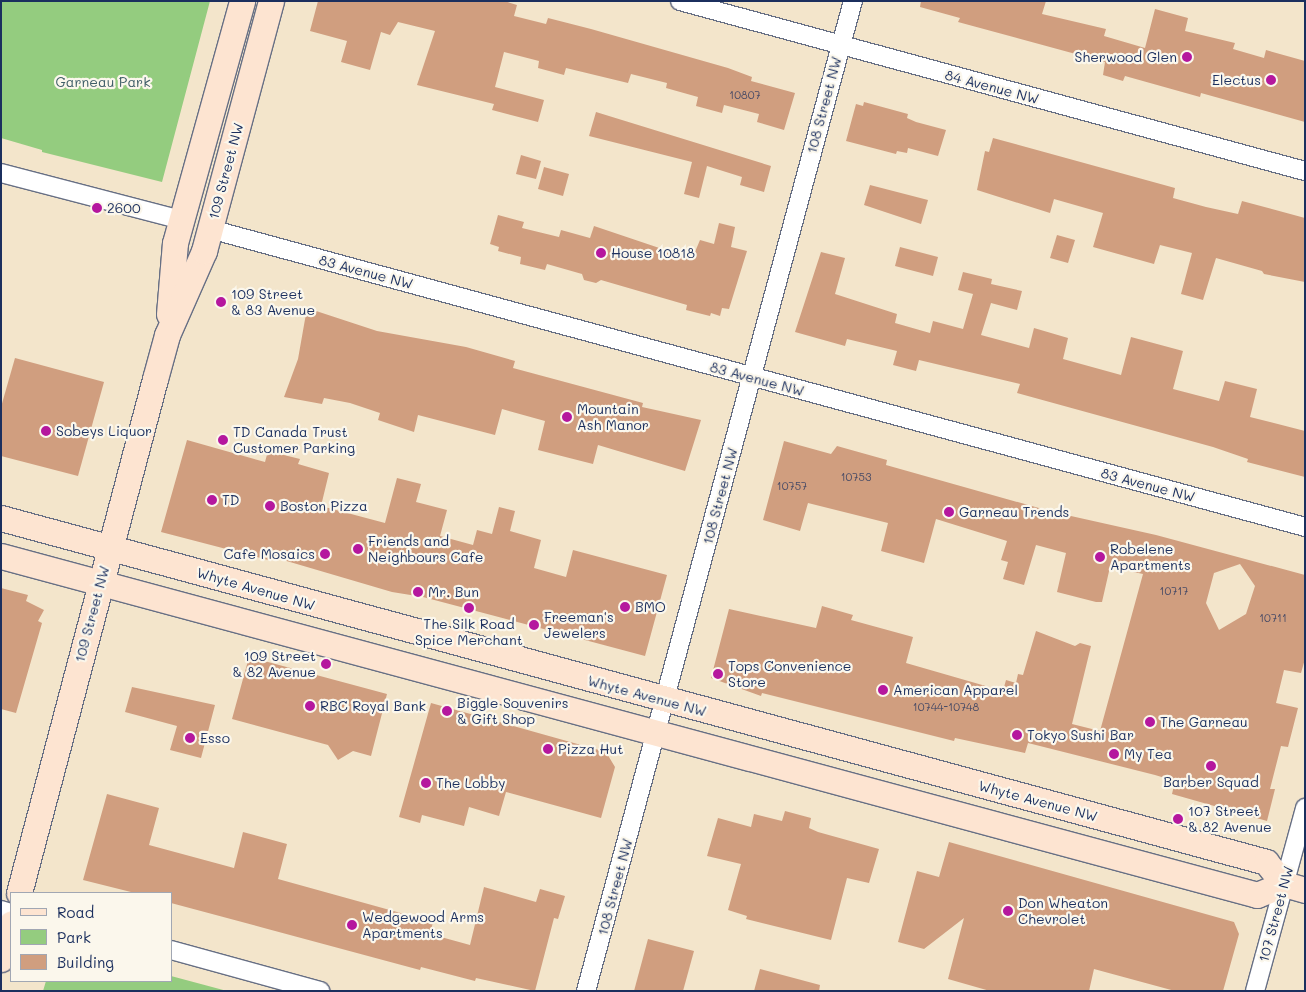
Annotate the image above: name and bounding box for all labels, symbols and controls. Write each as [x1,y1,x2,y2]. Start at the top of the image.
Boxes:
place label: Sherwood Glen [1074,49,1177,65]
marker: Sherwood Glen [1181,51,1193,63]
street label: 108 Street NW [803,55,845,155]
street label: 84 Avenue NW [943,66,1041,108]
place label: Electus [1212,72,1261,88]
park label: Garneau Park [55,74,151,90]
marker: Electus [1265,74,1277,86]
house number: 10807 [729,88,761,102]
street label: 109 Street NW [205,121,247,221]
place label: 2600 [107,200,141,216]
marker: 2600 [91,202,103,214]
place label: House 10818 [611,245,695,261]
marker: House 10818 [595,247,607,259]
street label: 83 Avenue NW [317,251,415,293]
place label: 109 Street & 83 Avenue [231,286,315,318]
marker: 109 Street & 83 Avenue [215,296,227,308]
street label: 83 Avenue NW [708,358,806,400]
place label: Mountain Ash Manor [577,401,649,434]
marker: Mountain Ash Manor [561,411,573,423]
place label: Sobeys Liquor [56,423,152,439]
place label: TD Canada Trust Customer Parking [233,424,355,457]
marker: Sobeys Liquor [40,425,52,437]
marker: TD Canada Trust Customer Parking [217,434,229,446]
street label: 108 Street NW [699,446,741,546]
street label: 83 Avenue NW [1099,464,1197,506]
house number: 10753 [841,470,871,484]
house number: 10757 [777,479,807,493]
place label: TD [222,492,239,508]
marker: TD [206,494,218,506]
place label: Boston Pizza [280,498,368,514]
marker: Boston Pizza [264,500,276,512]
place label: Garneau Trends [959,504,1069,520]
marker: Garneau Trends [943,506,955,518]
place label: Friends and Neighbours Cafe [368,533,483,566]
place label: Robelene Apartments [1110,541,1191,574]
marker: Friends and Neighbours Cafe [352,543,364,555]
place label: Cafe Mosaics [223,546,315,562]
marker: Cafe Mosaics [319,548,331,560]
marker: Robelene Apartments [1094,551,1106,563]
street label: 109 Street NW [71,564,113,664]
street label: Whyte Avenue NW [195,564,317,614]
place label: Mr. Bun [428,584,479,600]
house number: 10717 [1160,584,1188,598]
marker: Mr. Bun [412,586,424,598]
place label: BMO [635,599,666,615]
marker: BMO [619,601,631,613]
marker: The Silk Road Spice Merchant [463,602,475,614]
place label: Freeman's Jewelers [544,609,614,642]
house number: 10711 [1259,611,1287,625]
place label: The Silk Road Spice Merchant [415,616,523,648]
marker: Freeman's Jewelers [528,619,540,631]
place label: 109 Street & 82 Avenue [232,648,316,680]
marker: 109 Street & 82 Avenue [320,658,332,670]
place label: Tops Convenience Store [728,658,852,690]
marker: Tops Convenience Store [712,668,724,680]
street label: Whyte Avenue NW [586,672,708,720]
place label: American Apparel [893,682,1018,698]
marker: American Apparel [877,684,889,696]
place label: Biggle Souvenirs & Gift Shop [457,695,569,728]
place label: RBC Royal Bank [320,698,426,714]
marker: RBC Royal Bank [304,700,316,712]
house number: 10744-10748 [913,700,979,714]
marker: Biggle Souvenirs & Gift Shop [441,705,453,717]
place label: The Garneau [1160,714,1248,730]
marker: The Garneau [1144,716,1156,728]
place label: Tokyo Sushi Bar [1027,727,1134,743]
marker: Tokyo Sushi Bar [1011,729,1023,741]
place label: Esso [200,730,230,746]
marker: Esso [184,732,196,744]
place label: Pizza Hut [558,741,623,757]
marker: Pizza Hut [542,743,554,755]
place label: My Tea [1124,746,1172,762]
marker: My Tea [1108,748,1120,760]
marker: Barber Squad [1205,760,1217,772]
place label: Barber Squad [1163,774,1259,790]
place label: The Lobby [436,775,506,791]
marker: The Lobby [420,777,432,789]
street label: Whyte Avenue NW [977,777,1099,825]
place label: 107 Street & 82 Avenue [1188,803,1272,836]
marker: 107 Street & 82 Avenue [1172,813,1184,825]
street label: 108 Street NW [594,837,636,937]
street label: 107 Street NW [1255,864,1297,964]
legend [10,892,172,982]
place label: Don Wheaton Chevrolet [1018,895,1108,928]
text: Road [57,902,94,922]
marker: Don Wheaton Chevrolet [1002,905,1014,917]
place label: Wedgewood Arms Apartments [362,909,484,942]
marker: Wedgewood Arms Apartments [346,919,358,931]
text: Park [57,927,91,947]
text: Building [57,952,114,972]

